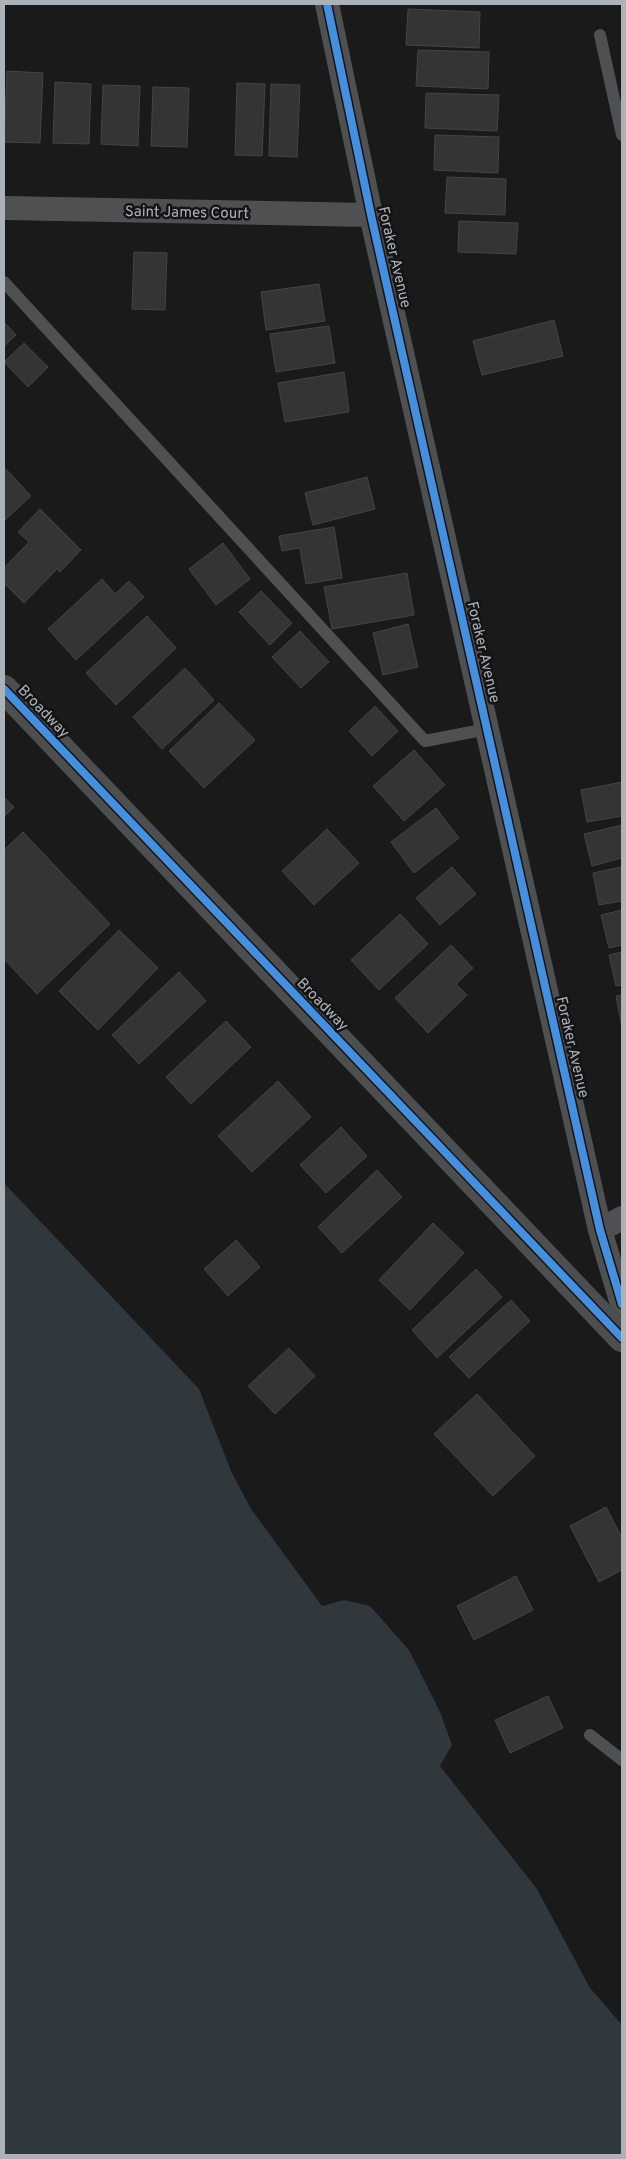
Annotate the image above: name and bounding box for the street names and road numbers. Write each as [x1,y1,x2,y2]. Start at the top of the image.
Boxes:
street label: Saint James Court [125,203,249,224]
street label: Foraker Avenue [373,205,414,310]
street label: Foraker Avenue [462,600,503,705]
street label: Broadway [13,681,73,743]
street label: Broadway [292,974,352,1036]
street label: Foraker Avenue [551,995,592,1100]

